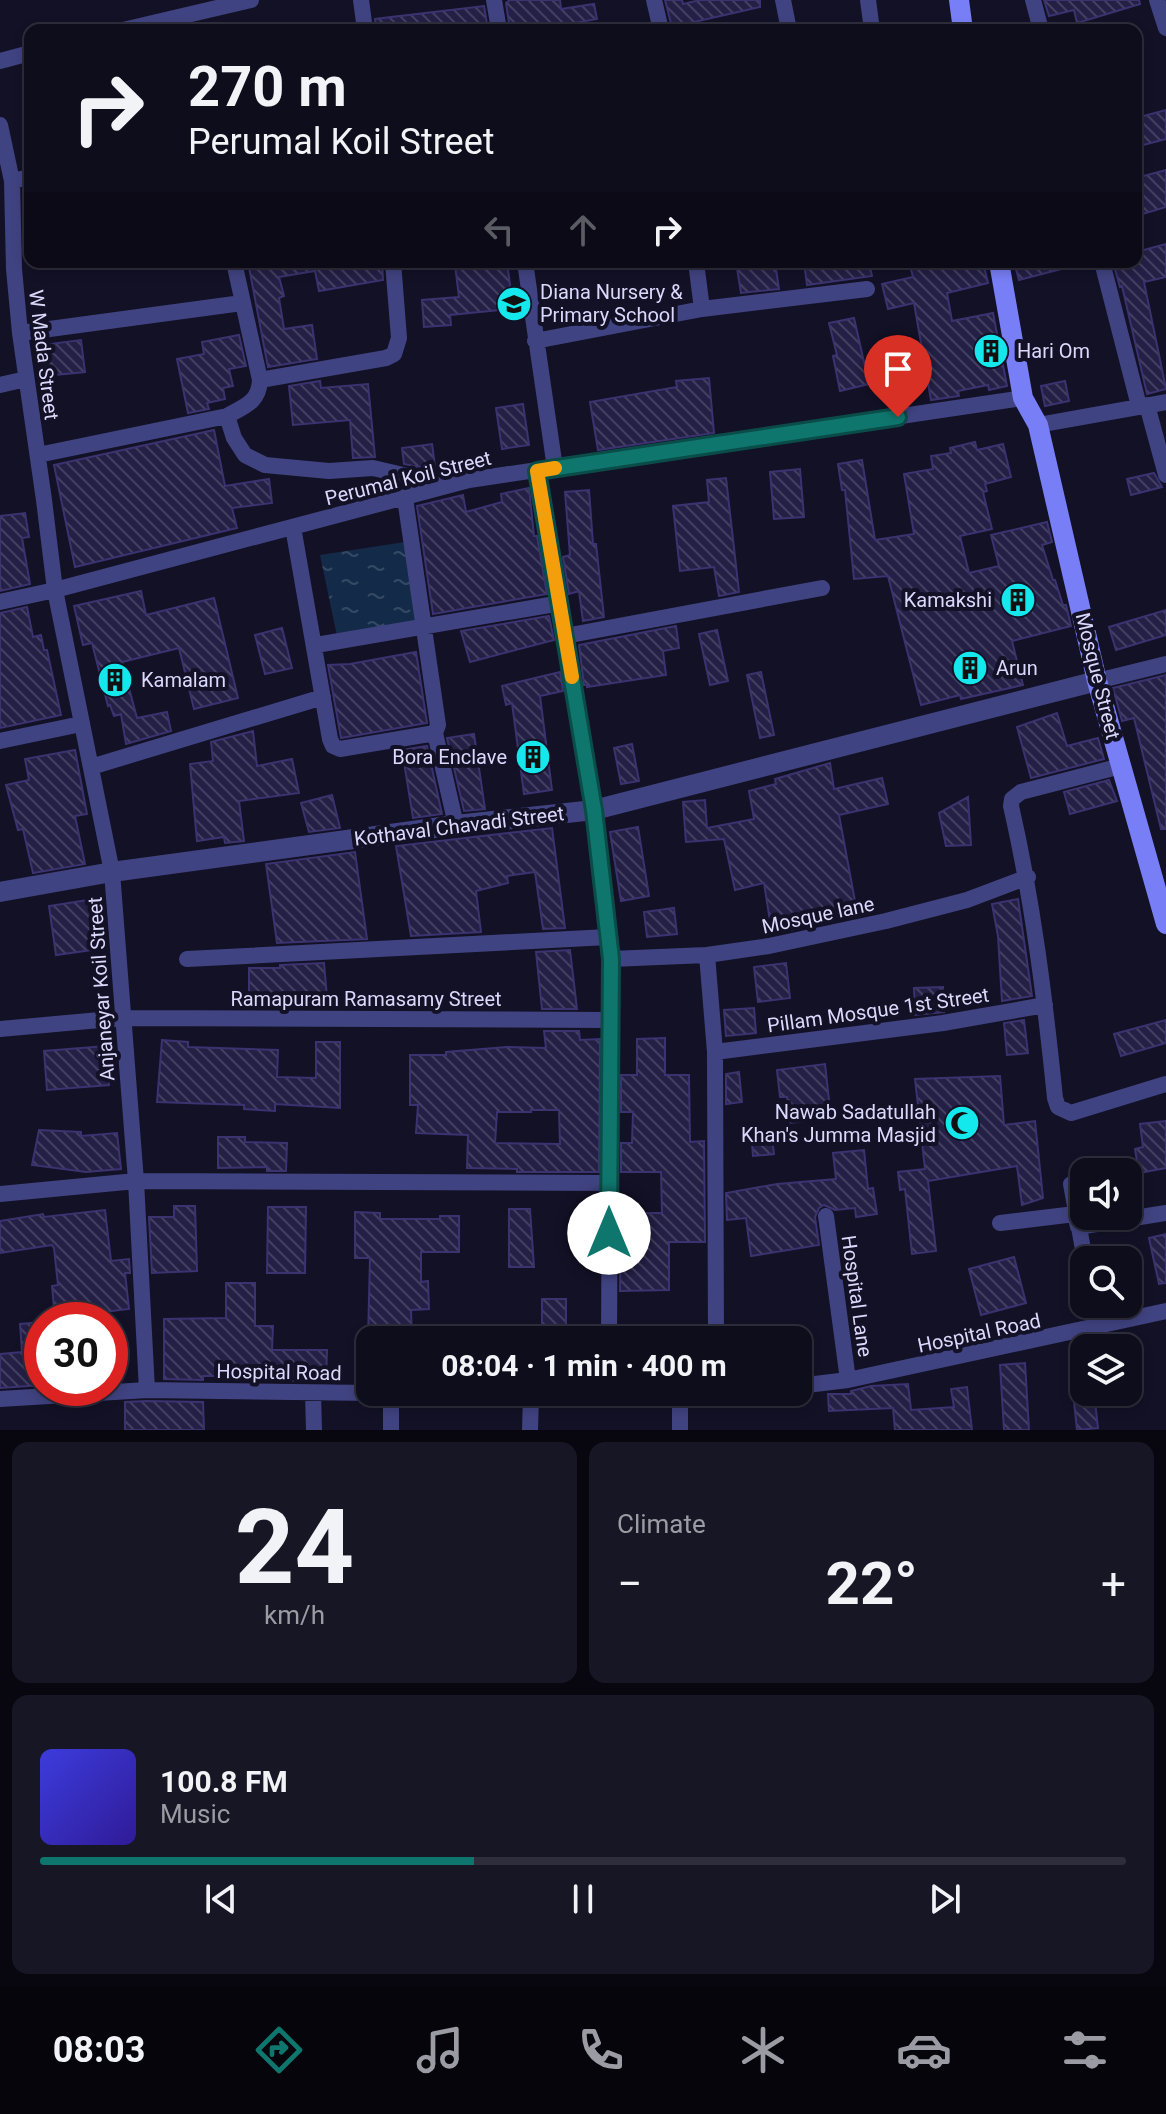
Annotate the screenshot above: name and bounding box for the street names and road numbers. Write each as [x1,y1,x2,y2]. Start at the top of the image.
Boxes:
street label: W Mada Street [24,289,64,421]
street label: Perumal Koil Street [322,446,494,510]
street label: Mosque Street [1071,610,1125,742]
street label: Kothaval Chavadi Street [353,801,565,851]
street label: Mosque lane [759,891,877,939]
street label: Anjaneyar Koil Street [83,896,119,1082]
street label: Pillam Mosque 1st Street [766,983,990,1037]
street label: Ramapuram Ramasamy Street [230,987,502,1011]
street label: Hospital Lane [837,1234,877,1358]
street label: Hospital Road [915,1308,1043,1358]
street label: Hospital Road [216,1359,342,1385]

